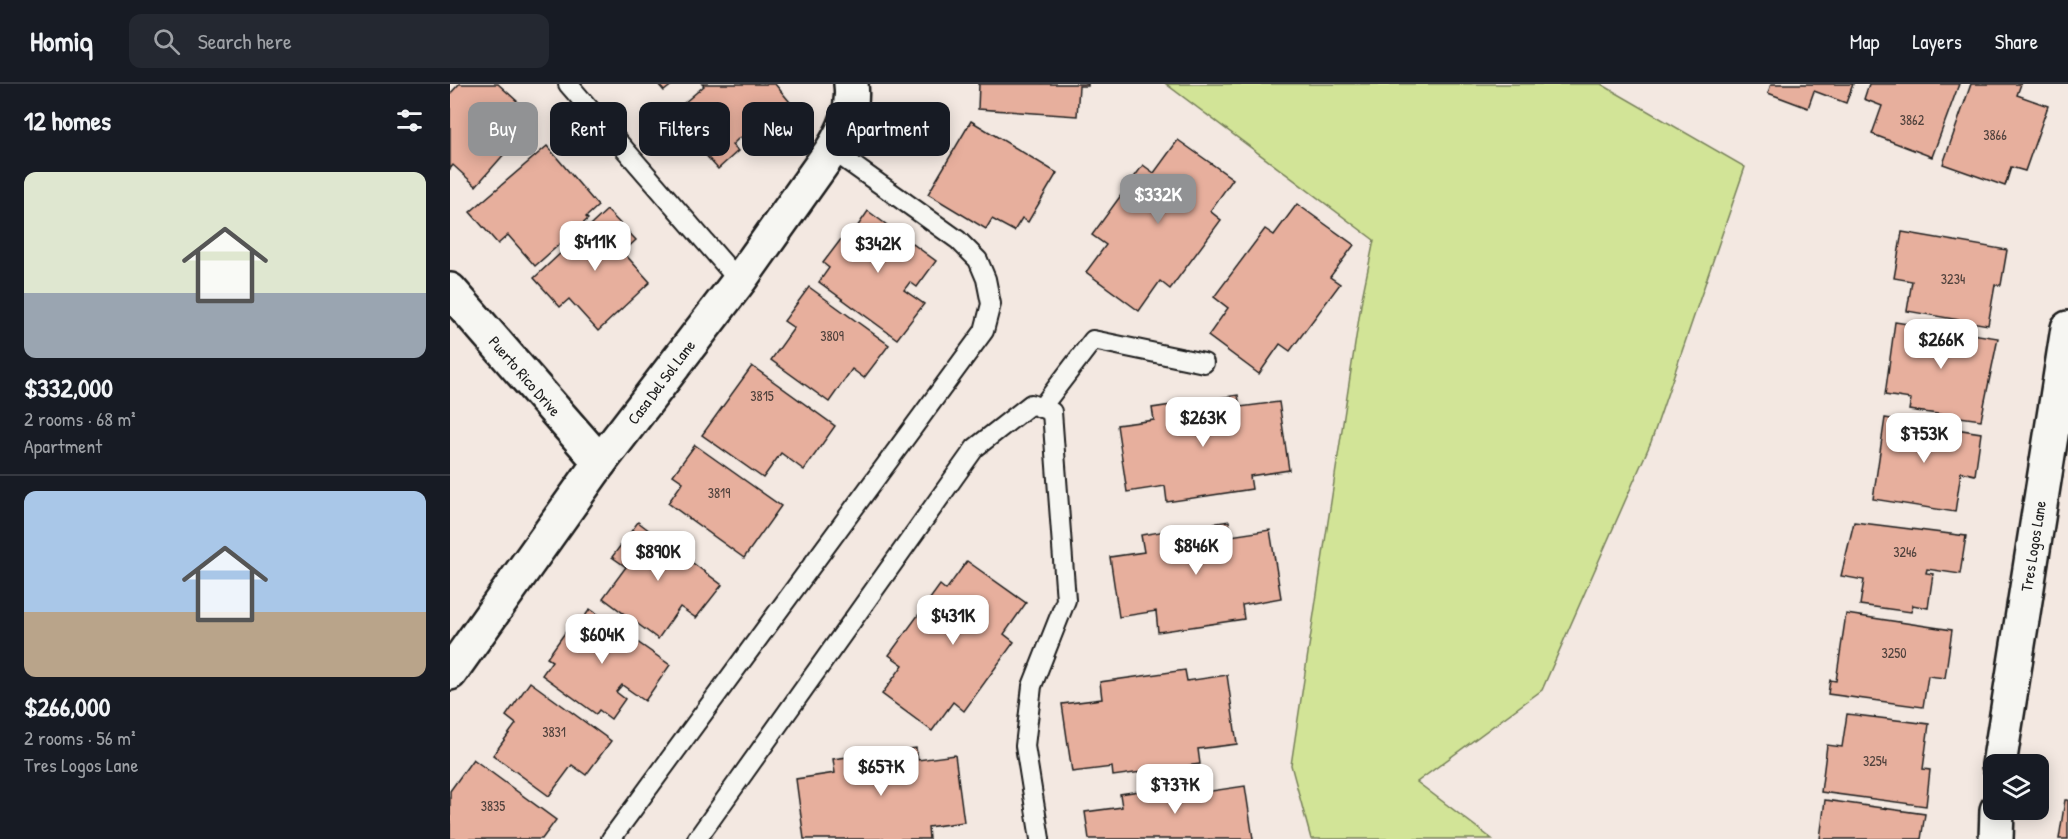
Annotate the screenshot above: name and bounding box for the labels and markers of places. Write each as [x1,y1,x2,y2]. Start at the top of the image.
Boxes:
pin: $332K [1116,174,1200,225]
pin: $411K [553,221,637,272]
pin: $342K [836,223,920,274]
pin: $266K [1899,319,1983,370]
pin: $263K [1161,397,1245,448]
pin: $753K [1882,413,1966,464]
pin: $846K [1154,525,1238,576]
pin: $890K [616,531,700,582]
pin: $431K [911,595,995,646]
pin: $604K [560,614,644,665]
pin: $657K [839,746,923,797]
pin: $737K [1133,764,1217,815]

